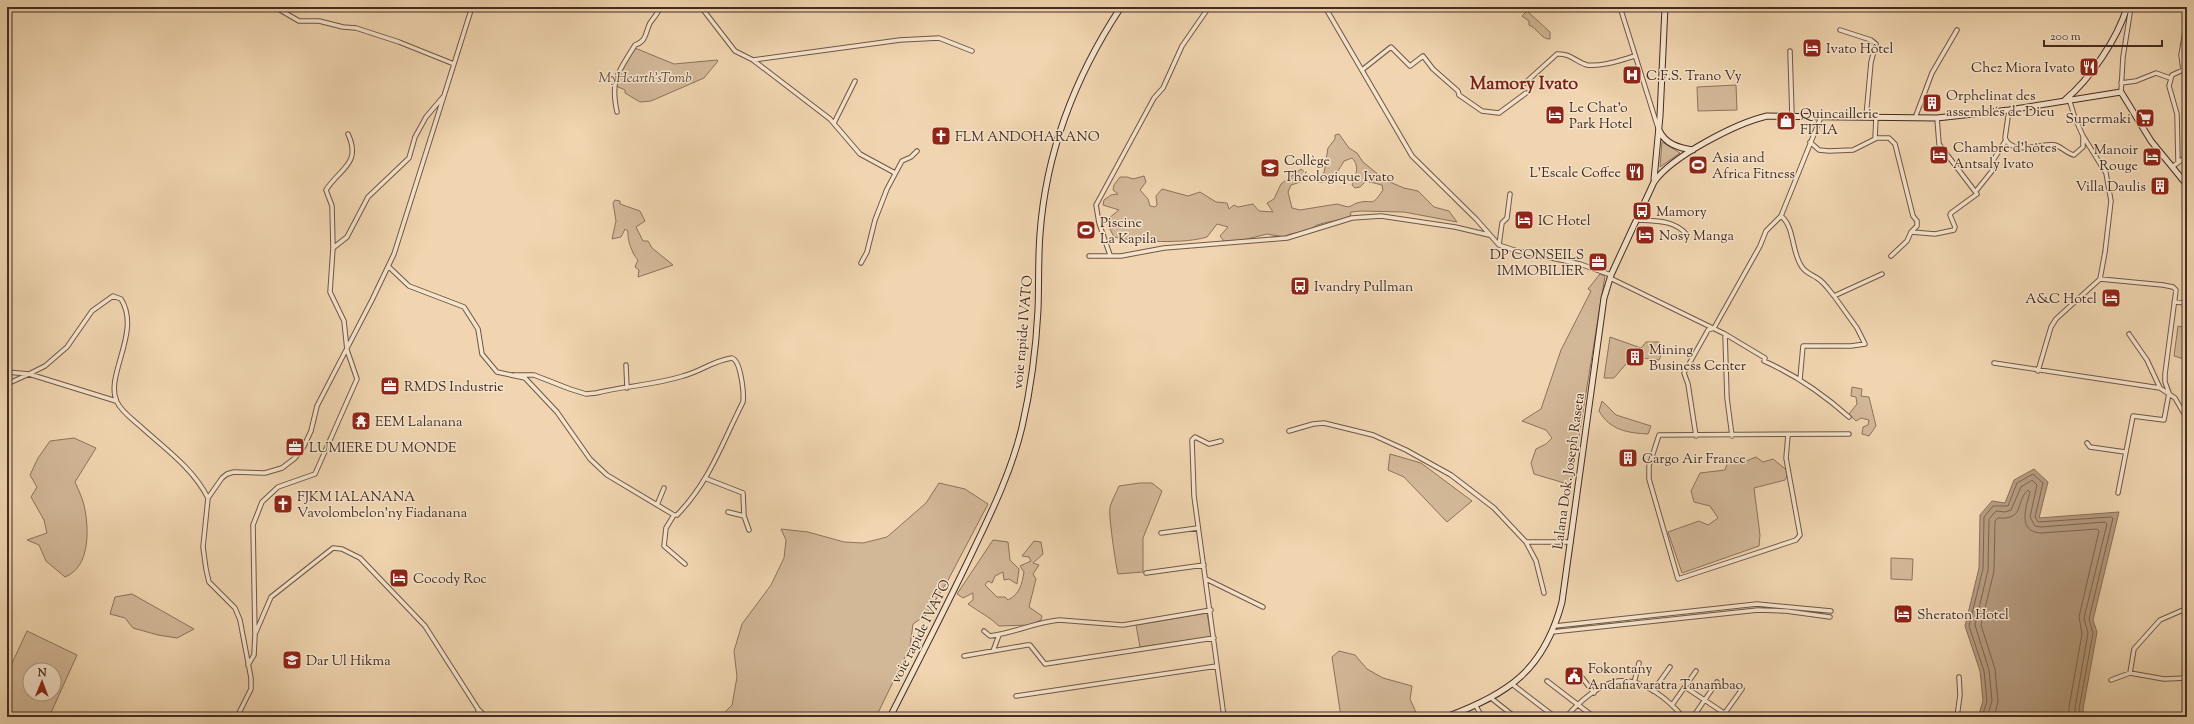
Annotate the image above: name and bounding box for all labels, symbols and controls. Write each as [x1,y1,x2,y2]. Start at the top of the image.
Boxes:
scale bar [2044,22,2162,48]
text: 200 m [2050,28,2081,46]
hotel icon: Ivato Hôtel [1801,37,1823,59]
place label: Ivato Hôtel [1826,40,1894,60]
restaurant icon: Chez Miora Ivato [2078,56,2100,78]
place label: Chez Miora Ivato [1971,59,2075,79]
hospital icon: C.F.S. Trano Vy [1621,64,1643,86]
place label: C.F.S. Trano Vy [1646,67,1742,87]
park label: MyHearth'sTomb [598,69,692,89]
district label: Mamory Ivato [1470,72,1578,98]
place label: Orphelinat des assemblés de Dieu [1946,87,2055,123]
building icon: Orphelinat des assemblés de Dieu [1921,92,1943,114]
place label: Le Chat'o Park Hotel [1569,99,1633,135]
hotel icon: Le Chat'o Park Hotel [1544,104,1566,126]
place label: Quincaillerie FITIA [1800,105,1879,141]
supermarket icon: Supermaki [2134,107,2156,129]
shop icon: Quincaillerie FITIA [1775,110,1797,132]
place label: Supermaki [2065,110,2131,130]
church icon: FLM ANDOHARANO [930,125,952,147]
place label: FLM ANDOHARANO [955,128,1100,148]
place label: Chambre d'hôtes Antsaly Ivato [1953,139,2057,175]
place label: Manoir Rouge [2094,141,2139,177]
hotel icon: Chambre d'hôtes Antsaly Ivato [1928,144,1950,166]
hotel icon: Manoir Rouge [2141,146,2163,168]
place label: Asia and Africa Fitness [1712,149,1795,185]
place label: Collège Théologique Ivato [1284,152,1394,188]
sports icon: Asia and Africa Fitness [1687,154,1709,176]
school or university icon: Collège Théologique Ivato [1259,157,1281,179]
restaurant icon: L'Escale Coffee [1624,161,1646,183]
place label: L'Escale Coffee [1529,164,1621,184]
building icon: Villa Daulis [2149,175,2171,197]
place label: Villa Daulis [2076,178,2146,198]
bus stop icon: Mamory [1631,200,1653,222]
place label: Mamory [1656,203,1707,223]
hotel icon: IC Hotel [1513,209,1535,231]
place label: IC Hotel [1538,212,1591,232]
place label: Piscine La Kapila [1100,214,1157,250]
sports icon: Piscine La Kapila [1075,219,1097,241]
hotel icon: Nosy Manga [1634,224,1656,246]
place label: Nosy Manga [1659,227,1734,247]
place label: DP CONSEILS IMMOBILIER [1490,246,1584,282]
office icon: DP CONSEILS IMMOBILIER [1587,251,1609,273]
street label: voie rapide IVATO [1009,274,1039,390]
bus stop icon: Ivandry Pullman [1289,275,1311,297]
place label: Ivandry Pullman [1314,278,1413,298]
hotel icon: A&C Hotel [2100,287,2122,309]
place label: A&C Hotel [2025,290,2097,310]
place label: Mining Business Center [1649,341,1747,377]
building icon: Mining Business Center [1624,346,1646,368]
office icon: RMDS Industrie [379,375,401,397]
place label: RMDS Industrie [404,378,504,398]
street label: Lalana Dok. Joseph Raseta [1549,391,1591,551]
temple icon: EEM Lalanana [350,410,372,432]
place label: EEM Lalanana [375,413,463,433]
office icon: LUMIERE DU MONDE [284,436,306,458]
place label: LUMIERE DU MONDE [309,439,457,459]
building icon: Cargo Air France [1617,447,1639,469]
place label: Cargo Air France [1642,450,1746,470]
place label: FJKM IALANANA Vavolombelon'ny Fiadanana [297,488,468,524]
church icon: FJKM IALANANA Vavolombelon'ny Fiadanana [272,493,294,515]
hotel icon: Cocody Roc [388,567,410,589]
place label: Cocody Roc [413,570,487,590]
street label: voie rapide IVATO [887,576,957,687]
hotel icon: Sheraton Hotel [1892,603,1914,625]
place label: Sheraton Hotel [1917,606,2009,626]
school or university icon: Dar Ul Hikma [281,649,303,671]
place label: Dar Ul Hikma [306,652,391,672]
place label: Fokontany Andafiavaratra Tanambao [1588,660,1743,696]
north arrow [22,662,62,702]
text: N [37,665,47,681]
public building icon: Fokontany Andafiavaratra Tanambao [1563,665,1585,687]

